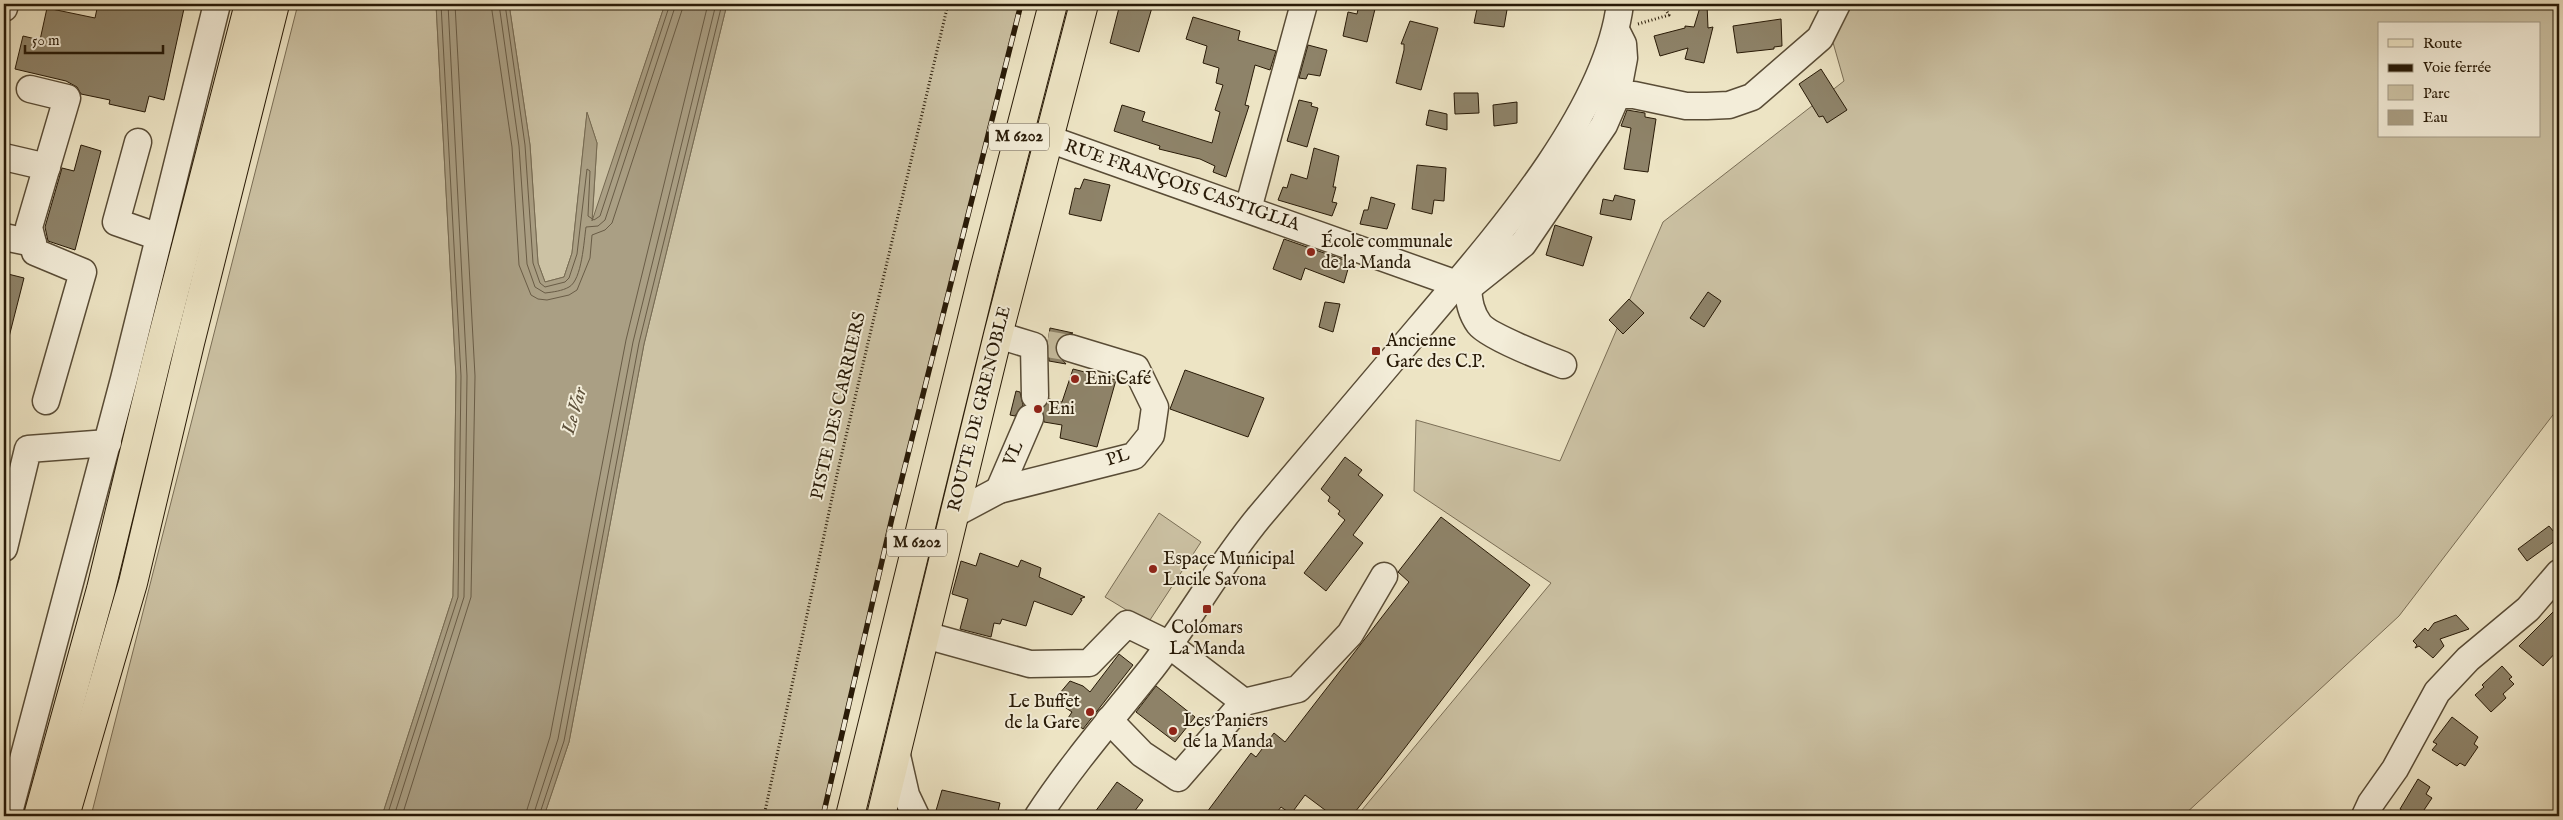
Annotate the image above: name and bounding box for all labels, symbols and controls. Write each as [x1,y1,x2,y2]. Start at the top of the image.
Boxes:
scale bar [25,22,162,54]
legend [2378,22,2540,138]
text: 50 m [32,31,60,50]
text: Route [2423,34,2462,53]
text: Voie ferrée [2422,58,2491,77]
text: Parc [2423,84,2450,103]
text: Eau [2423,108,2448,127]
road number: M 6202 [989,124,1049,150]
street label: RUE FRANÇOIS CASTIGLIA [1061,135,1304,237]
place label: École communale de la Manda [1321,229,1453,275]
marker: École communale de la Manda [1305,246,1317,258]
street label: ROUTE DE GRENOBLE [943,304,1017,514]
street label: PISTE DES CARRIERS [806,310,872,502]
place label: Ancienne Gare des C.P. [1385,330,1485,374]
marker: Ancienne Gare des C.P. [1370,345,1382,357]
place label: Eni Café [1085,368,1151,391]
marker: Eni Café [1069,373,1081,385]
water label: Le Var [557,383,594,438]
place label: Eni [1048,398,1075,421]
marker: Eni [1032,403,1044,415]
street label: VL [998,438,1029,471]
street label: PL [1103,443,1133,473]
road number: M 6202 [887,530,947,556]
place label: Espace Municipal Lucile Savona [1163,548,1295,592]
marker: Espace Municipal Lucile Savona [1147,563,1159,575]
marker: Colomars La Manda [1201,603,1213,615]
place label: Colomars La Manda [1169,617,1245,661]
place label: Le Buffet de la Gare [1005,691,1080,735]
marker: Le Buffet de la Gare [1084,706,1096,718]
place label: Les Paniers de la Manda [1183,710,1273,754]
marker: Les Paniers de la Manda [1167,725,1179,737]

